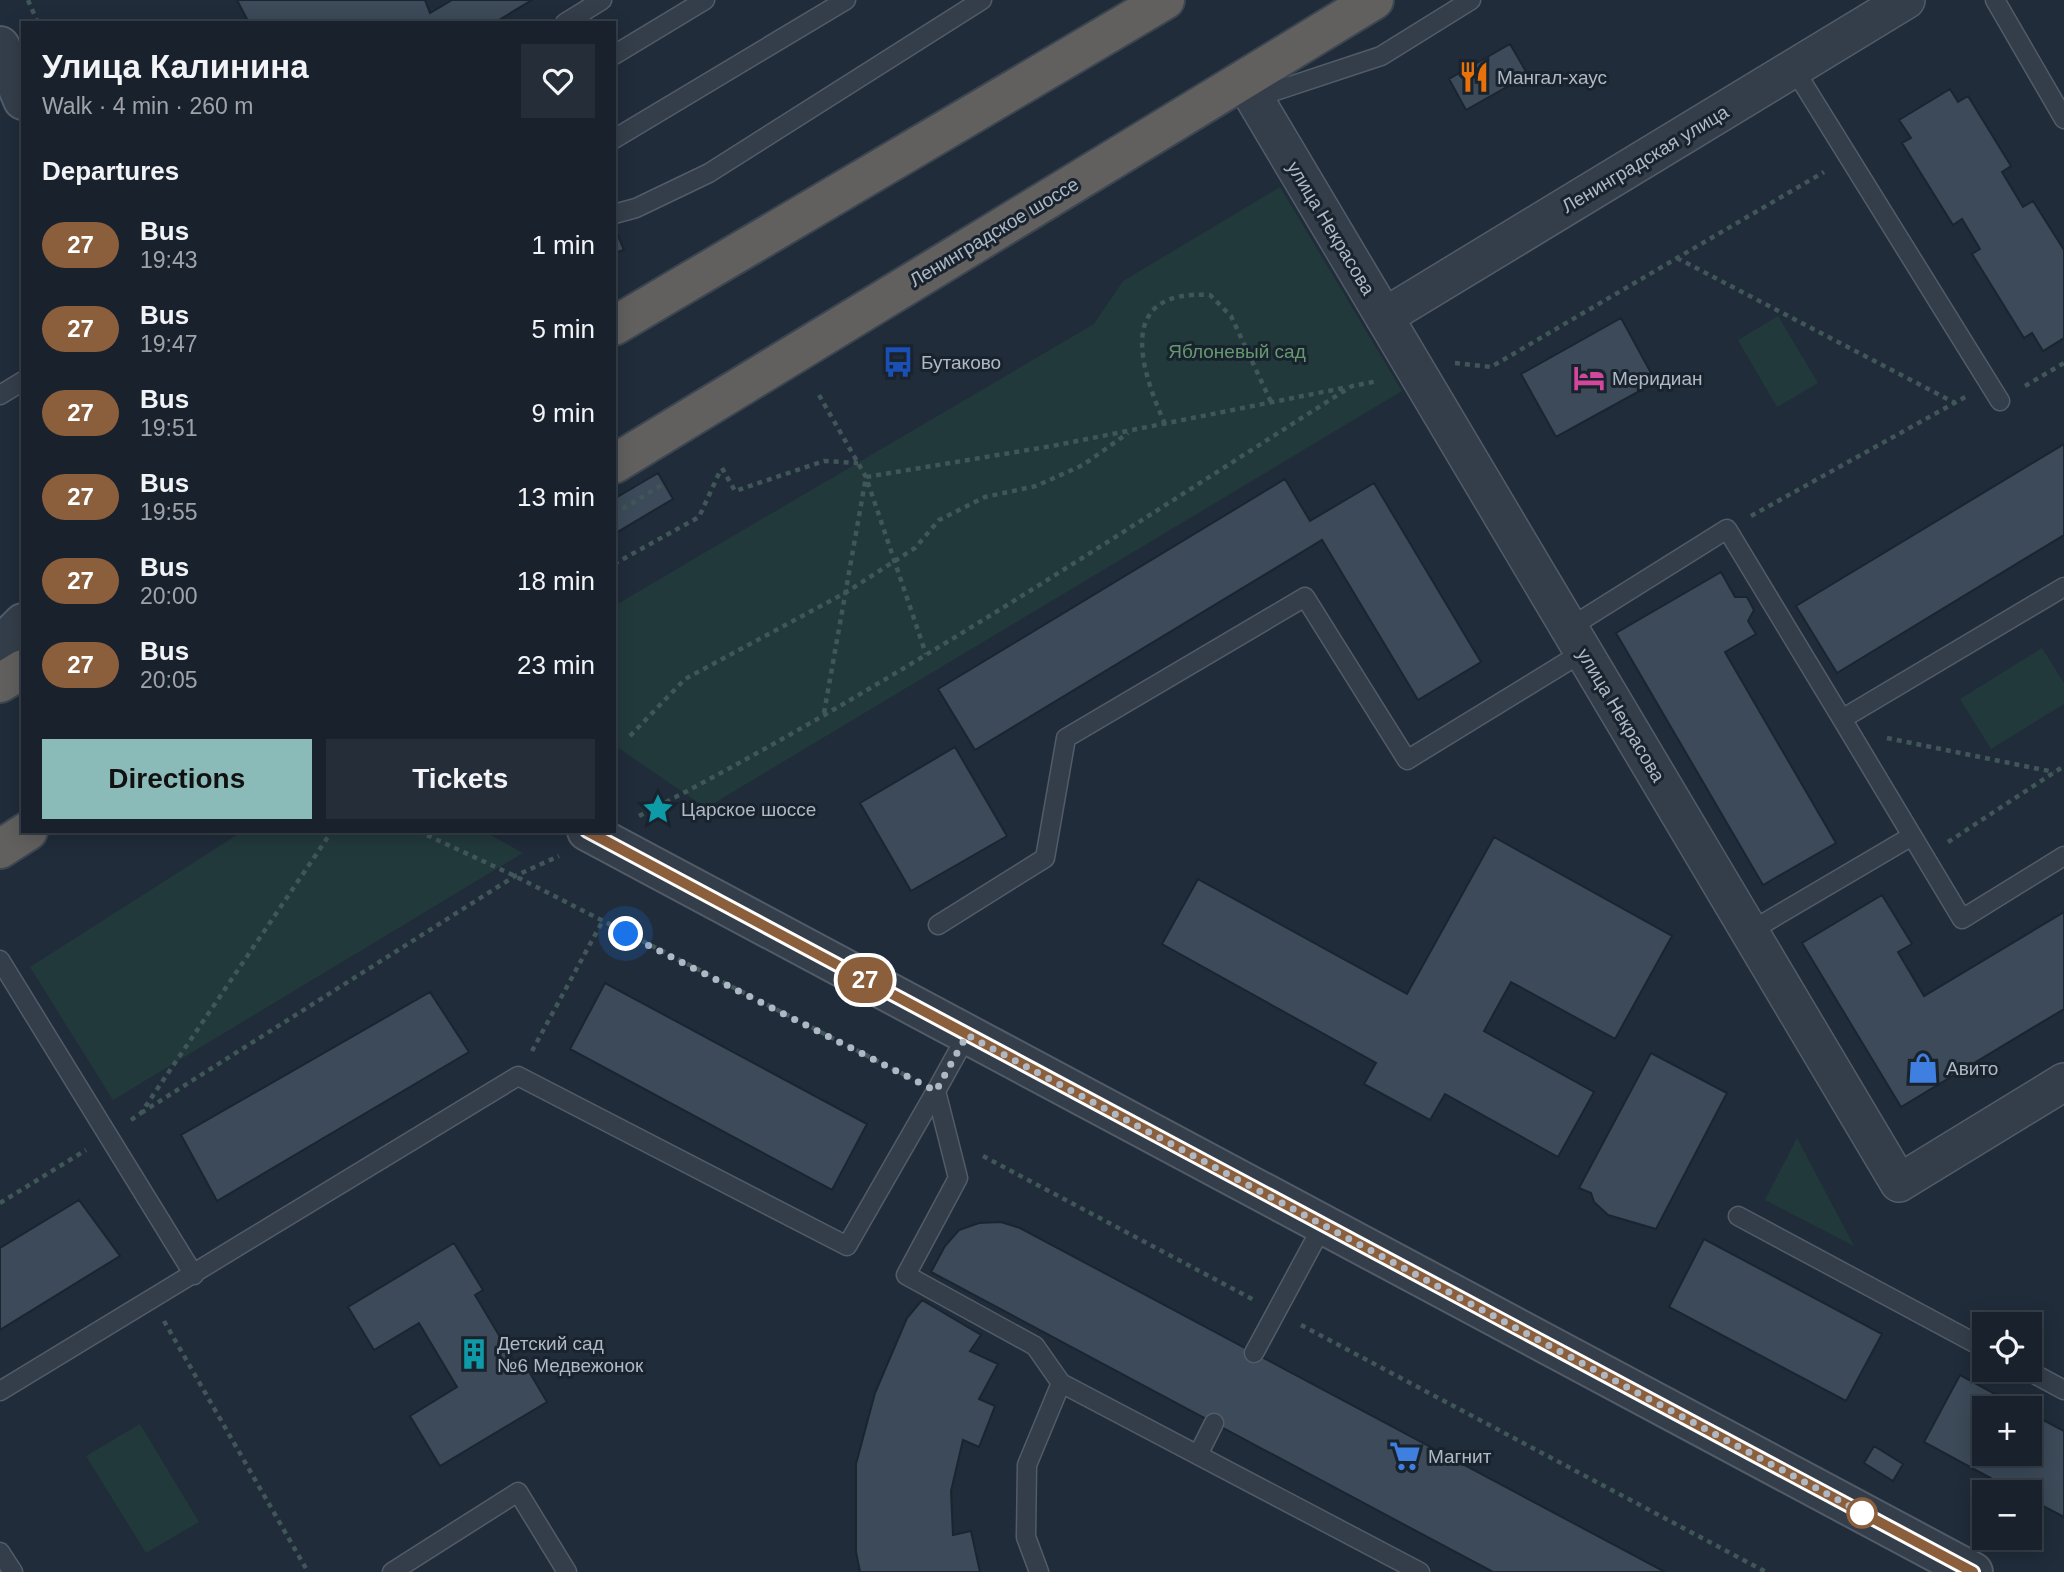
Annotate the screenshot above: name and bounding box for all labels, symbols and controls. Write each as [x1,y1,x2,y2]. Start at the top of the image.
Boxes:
button: heart [521,44,595,118]
text: Улица Калинина [42,48,309,85]
restaurant icon: Мангал-хаус [1457,60,1491,94]
place label: Мангал-хаус [1497,67,1607,88]
text: Walk · 4 min · 260 m [42,93,253,119]
street label: Ленинградская улица [1558,101,1732,217]
text: Departures [42,156,179,186]
street label: улица Некрасова [1283,157,1379,299]
street label: Ленинградское шоссе [906,173,1082,291]
text: Bus [140,216,189,246]
text: 1 min [531,230,595,260]
text: 27 [67,231,94,258]
text: 19:43 [140,247,198,273]
text: Bus [140,300,189,330]
text: 5 min [531,314,595,344]
text: 27 [67,315,94,342]
text: 19:47 [140,331,198,357]
park label: Яблоневый сад [1168,341,1306,362]
bus stop icon: Бутаково [881,345,915,379]
place label: Бутаково [921,352,1001,373]
hotel icon: Меридиан [1572,361,1606,395]
place label: Меридиан [1612,368,1703,389]
text: Bus [140,384,189,414]
text: 9 min [531,398,595,428]
text: 27 [67,399,94,426]
text: 19:51 [140,415,198,441]
text: Bus [140,468,189,498]
text: 13 min [517,482,595,512]
text: 27 [67,483,94,510]
text: 19:55 [140,499,198,525]
text: Bus [140,552,189,582]
text: 18 min [517,566,595,596]
text: 27 [67,567,94,594]
text: 20:00 [140,583,198,609]
text: Bus [140,636,189,666]
street label: улица Некрасова [1573,644,1669,786]
text: 23 min [517,650,595,680]
text: 27 [67,651,94,678]
text: 20:05 [140,667,198,693]
button: Directions [42,739,312,819]
button: Tickets [326,739,595,819]
place icon: Царское шоссе [641,792,675,826]
place label: Царское шоссе [681,799,816,820]
your location [608,916,643,951]
line badge: 27 [834,957,896,1003]
text: 27 [852,966,878,993]
shop icon: Авито [1906,1051,1940,1085]
place label: Авито [1946,1058,1998,1079]
map controls [1972,1312,2042,1550]
button: locate [1972,1312,2042,1382]
place label: Детский сад №6 Медвежонок [497,1333,644,1376]
building icon: Детский сад №6 Медвежонок [457,1337,491,1371]
button: + [1972,1396,2042,1466]
supermarket icon: Магнит [1388,1439,1422,1473]
place label: Магнит [1428,1446,1492,1467]
button: − [1972,1480,2042,1550]
unlabelled marker [1847,1498,1877,1528]

